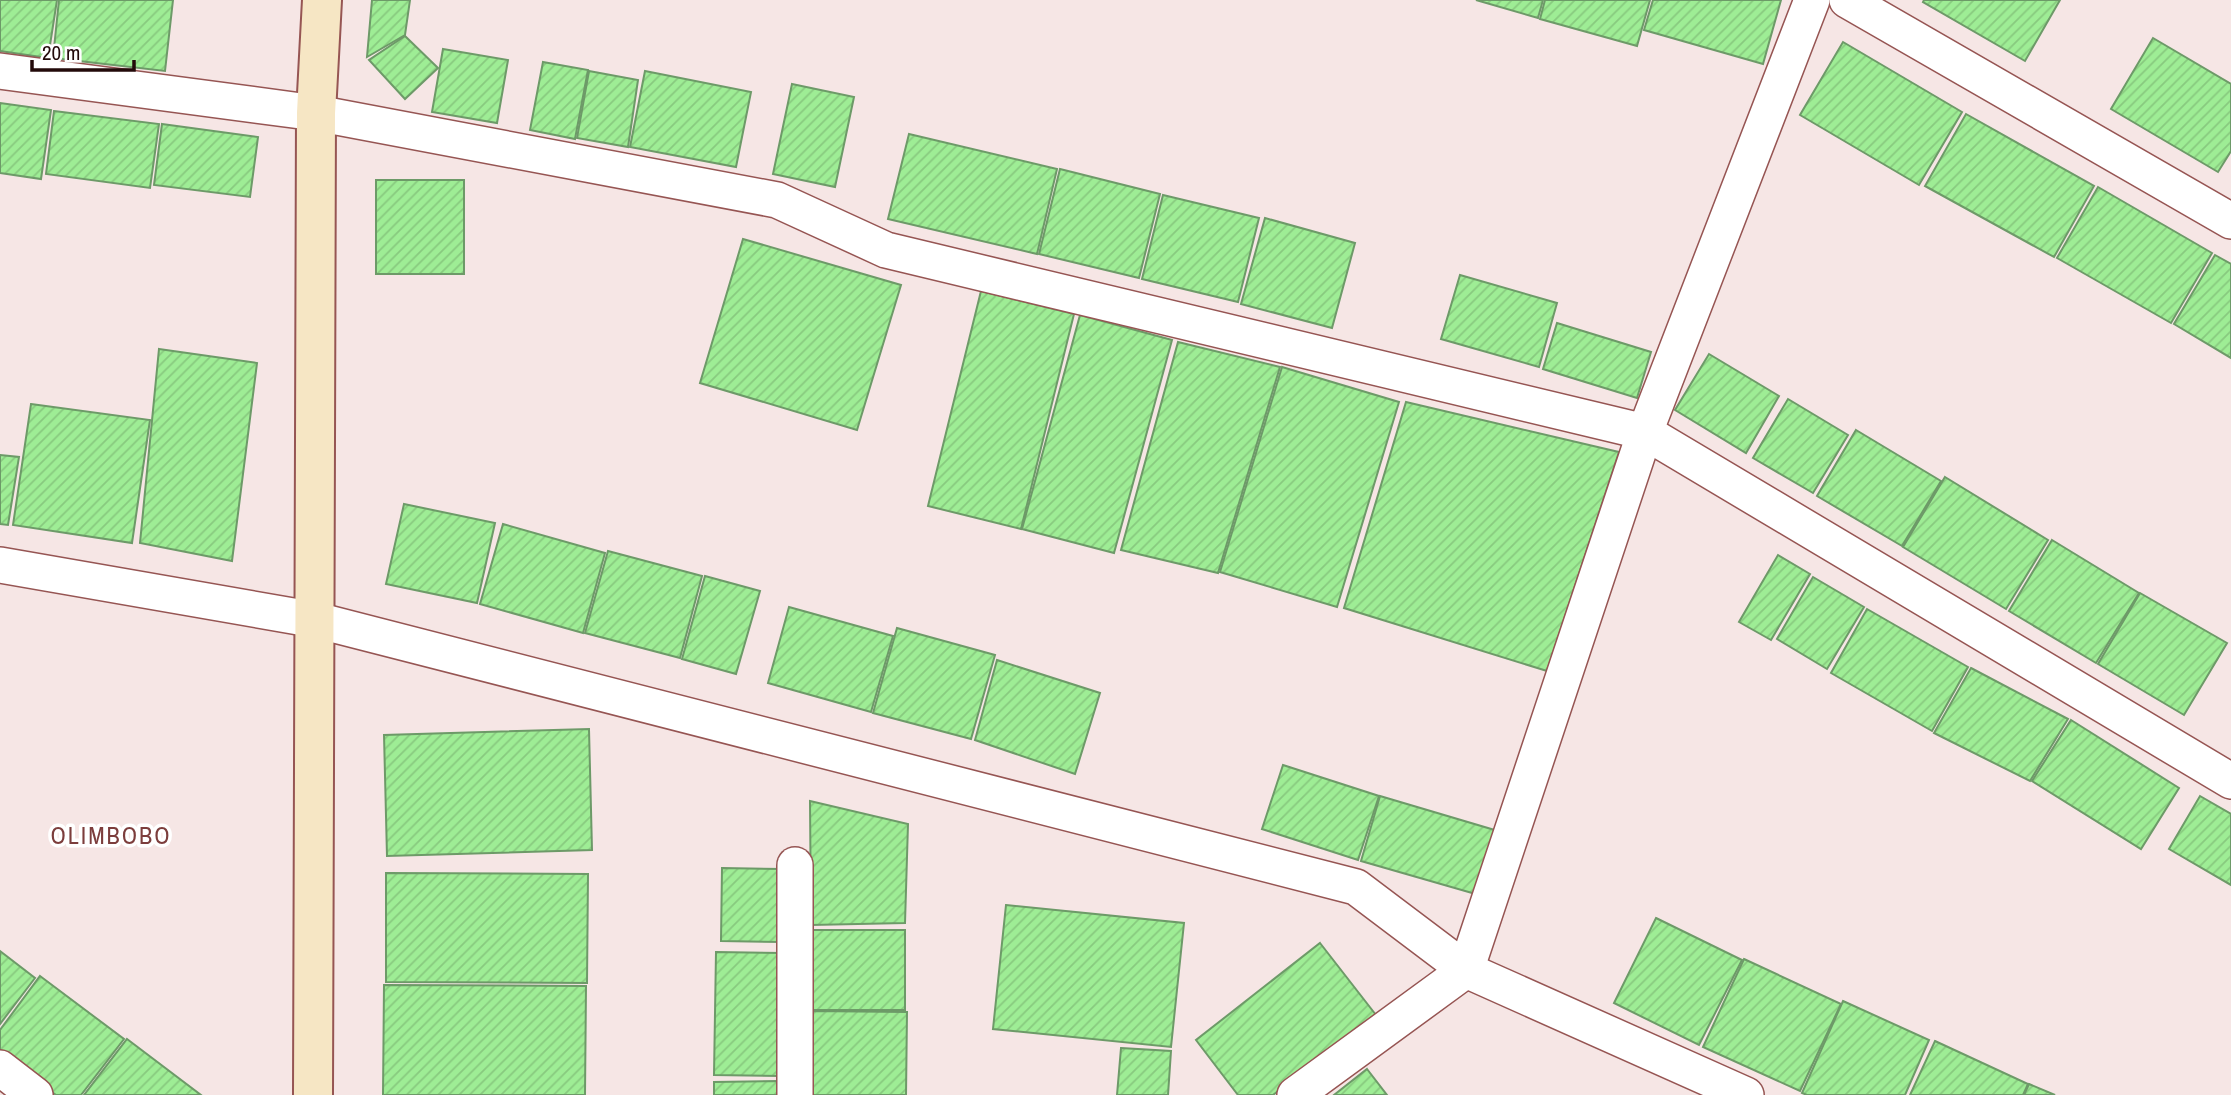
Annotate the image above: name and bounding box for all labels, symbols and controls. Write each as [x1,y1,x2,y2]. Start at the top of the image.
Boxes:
scale bar [32,28,133,72]
text: 20 m [42,38,80,67]
district label: OLIMBOBO [51,819,172,851]

